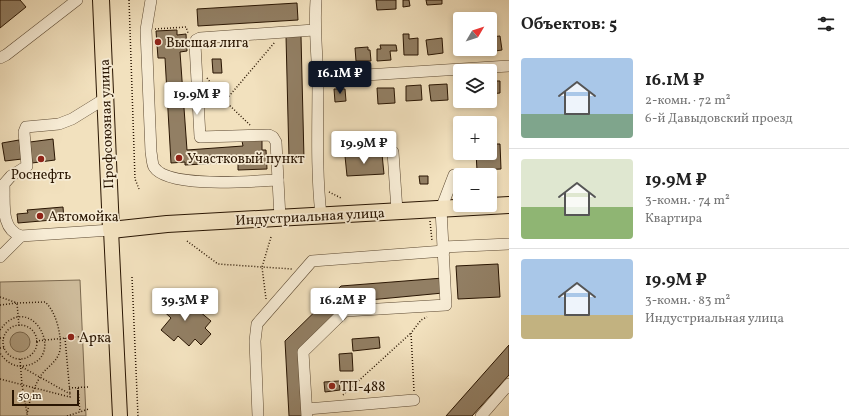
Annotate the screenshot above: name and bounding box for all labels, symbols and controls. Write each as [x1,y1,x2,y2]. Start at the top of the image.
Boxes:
north arrow [453,12,497,56]
map controls [453,12,497,212]
text: Объектов: 5 [521,13,617,36]
icon: filters [815,13,837,35]
place label: Высшая лига [166,34,249,53]
marker: Высшая лига [153,37,163,47]
street label: Профсоюзная улица [96,59,119,189]
pin: 16.1M ₽ [303,61,377,95]
button: layers [453,64,497,108]
text: 16.1M ₽ [317,65,363,83]
text: 16.1M ₽ [645,69,704,92]
icon: home [553,74,601,122]
pin: 19.9M ₽ [160,82,234,116]
text: 19.9M ₽ [173,86,221,104]
text: 2-комн. · 72 m² [645,92,730,110]
text: 6-й Давыдовский проезд [645,110,793,128]
button: + [453,116,497,160]
pin: 19.9M ₽ [327,131,401,165]
text: 19.9M ₽ [340,135,388,153]
place label: Участковый пункт [187,150,305,169]
marker: Участковый пункт [174,153,184,163]
marker: Роснефть [36,154,46,164]
place label: Роснефть [11,166,71,185]
button: − [453,168,497,212]
text: 19.9M ₽ [645,169,707,192]
icon: home [553,175,601,223]
text: 3-комн. · 74 m² [645,192,730,210]
street label: Индустриальная улица [235,204,385,231]
place label: Автомойка [48,208,119,227]
text: Квартира [645,210,702,228]
marker: Автомойка [35,211,45,221]
text: 19.9M ₽ [645,269,707,292]
icon: home [553,275,601,323]
pin: 39.3M ₽ [148,288,222,322]
pin: 16.2M ₽ [306,288,380,322]
text: 39.3M ₽ [161,292,209,310]
text: 16.2M ₽ [320,292,366,310]
text: 3-комн. · 83 m² [645,292,730,310]
text: Индустриальная улица [645,310,784,328]
place label: Арка [79,329,111,348]
marker: Арка [66,332,76,342]
place label: ТП-488 [340,378,385,397]
marker: ТП-488 [327,381,337,391]
scale bar [12,388,79,407]
text: 50 m [18,389,42,404]

